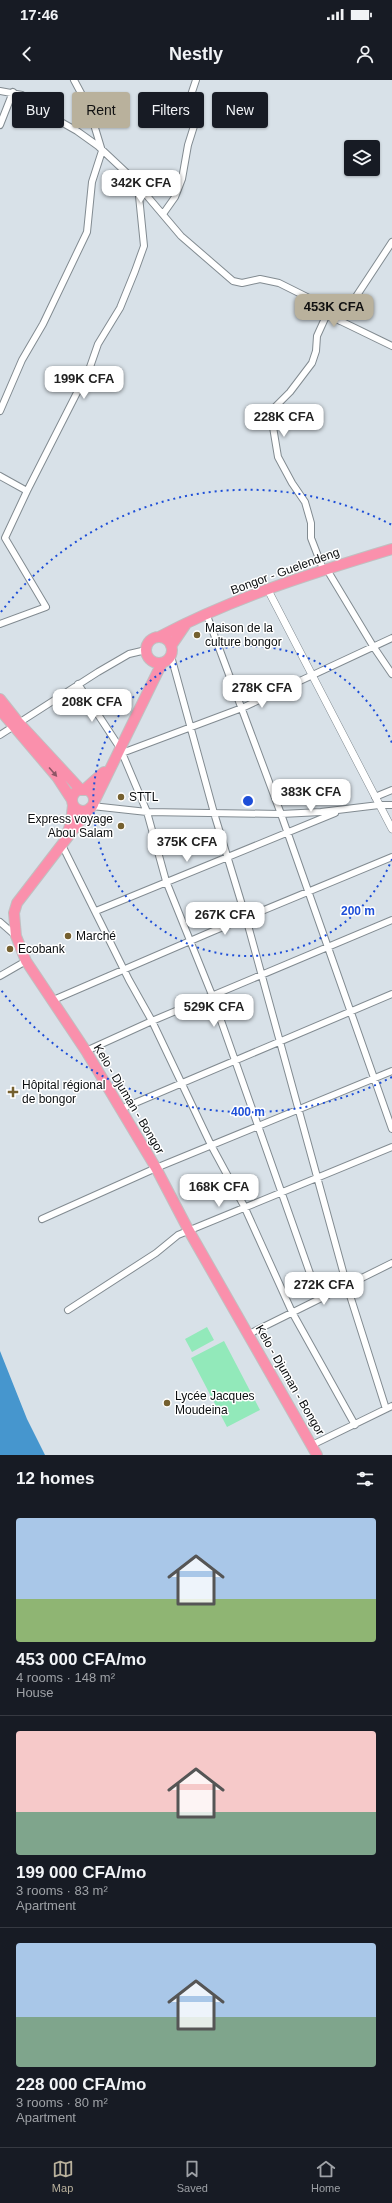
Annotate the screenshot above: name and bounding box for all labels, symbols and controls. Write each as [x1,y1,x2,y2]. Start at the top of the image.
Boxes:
text: 17:46 [20,6,58,23]
icon: back [16,43,38,65]
icon: person [354,43,376,65]
text: Nestly [169,44,223,64]
chip: Buy [12,92,64,128]
chip: Rent [72,92,130,128]
chip: Filters [138,92,204,128]
chip: New [212,92,268,128]
map controls [344,140,380,176]
button: layers [344,140,380,176]
pin: 342K CFA [100,170,182,204]
text: 342K CFA [111,175,171,190]
pin: 453K CFA [293,294,375,328]
text: 453K CFA [304,299,364,314]
pin: 199K CFA [43,366,125,400]
text: 199K CFA [54,371,114,386]
pin: 228K CFA [243,404,325,438]
text: 228K CFA [254,409,314,424]
street label: Bongor - Guelendeng [229,545,341,597]
place label: Maison de la culture bongor [205,621,282,649]
marker: Maison de la culture bongor [192,630,202,640]
pin: 278K CFA [221,675,303,709]
text: 278K CFA [232,680,292,695]
pin: 208K CFA [51,689,133,723]
text: 208K CFA [62,694,122,709]
one-way arrow [48,766,57,777]
pin: 383K CFA [270,779,352,813]
text: 383K CFA [281,784,341,799]
place label: STTL [129,790,159,804]
marker: STTL [116,792,126,802]
centre of rings [241,794,255,808]
place label: Express voyage Abou Salam [28,812,113,840]
marker: Express voyage Abou Salam [116,821,126,831]
pin: 375K CFA [146,829,228,863]
text: 375K CFA [157,834,217,849]
pin: 267K CFA [184,902,266,936]
text: 200 m [341,904,375,918]
text: 267K CFA [195,907,255,922]
place label: Marché [76,929,116,943]
marker: Marché [63,931,73,941]
place label: Ecobank [18,942,66,956]
marker: Ecobank [5,944,15,954]
pin: 529K CFA [173,994,255,1028]
text: 529K CFA [184,999,244,1014]
street label: Kelo - Djuman - Bongor [91,1042,167,1156]
place label: Hôpital régional de bongor [22,1078,105,1106]
marker: Hôpital régional de bongor [7,1086,19,1098]
text: 400 m [231,1105,265,1119]
pin: 168K CFA [178,1174,260,1208]
text: 168K CFA [189,1179,249,1194]
pin: 272K CFA [283,1272,365,1306]
text: 272K CFA [294,1277,354,1292]
street label: Kelo - Djuman - Bongor [253,1322,327,1438]
place label: Lycée Jacques Moudeina [175,1389,255,1417]
marker: Lycée Jacques Moudeina [162,1398,172,1408]
icon: filters [354,1468,376,1490]
text: 12 homes [16,1469,94,1488]
icon: home [160,1544,232,1616]
text: 453 000 CFA/mo [16,1650,146,1669]
text: 4 rooms · 148 m² [16,1670,115,1685]
text: House [16,1685,54,1700]
icon: home [160,1757,232,1829]
text: 199 000 CFA/mo [16,1863,146,1882]
text: 3 rooms · 83 m² [16,1883,108,1898]
text: Apartment [16,1898,76,1913]
icon: home [160,1969,232,2041]
text: 228 000 CFA/mo [16,2075,146,2094]
text: 3 rooms · 80 m² [16,2095,108,2110]
text: Apartment [16,2110,76,2125]
tab: Map [52,2158,74,2194]
tab: Saved [177,2158,208,2194]
tab: Home [311,2158,340,2194]

